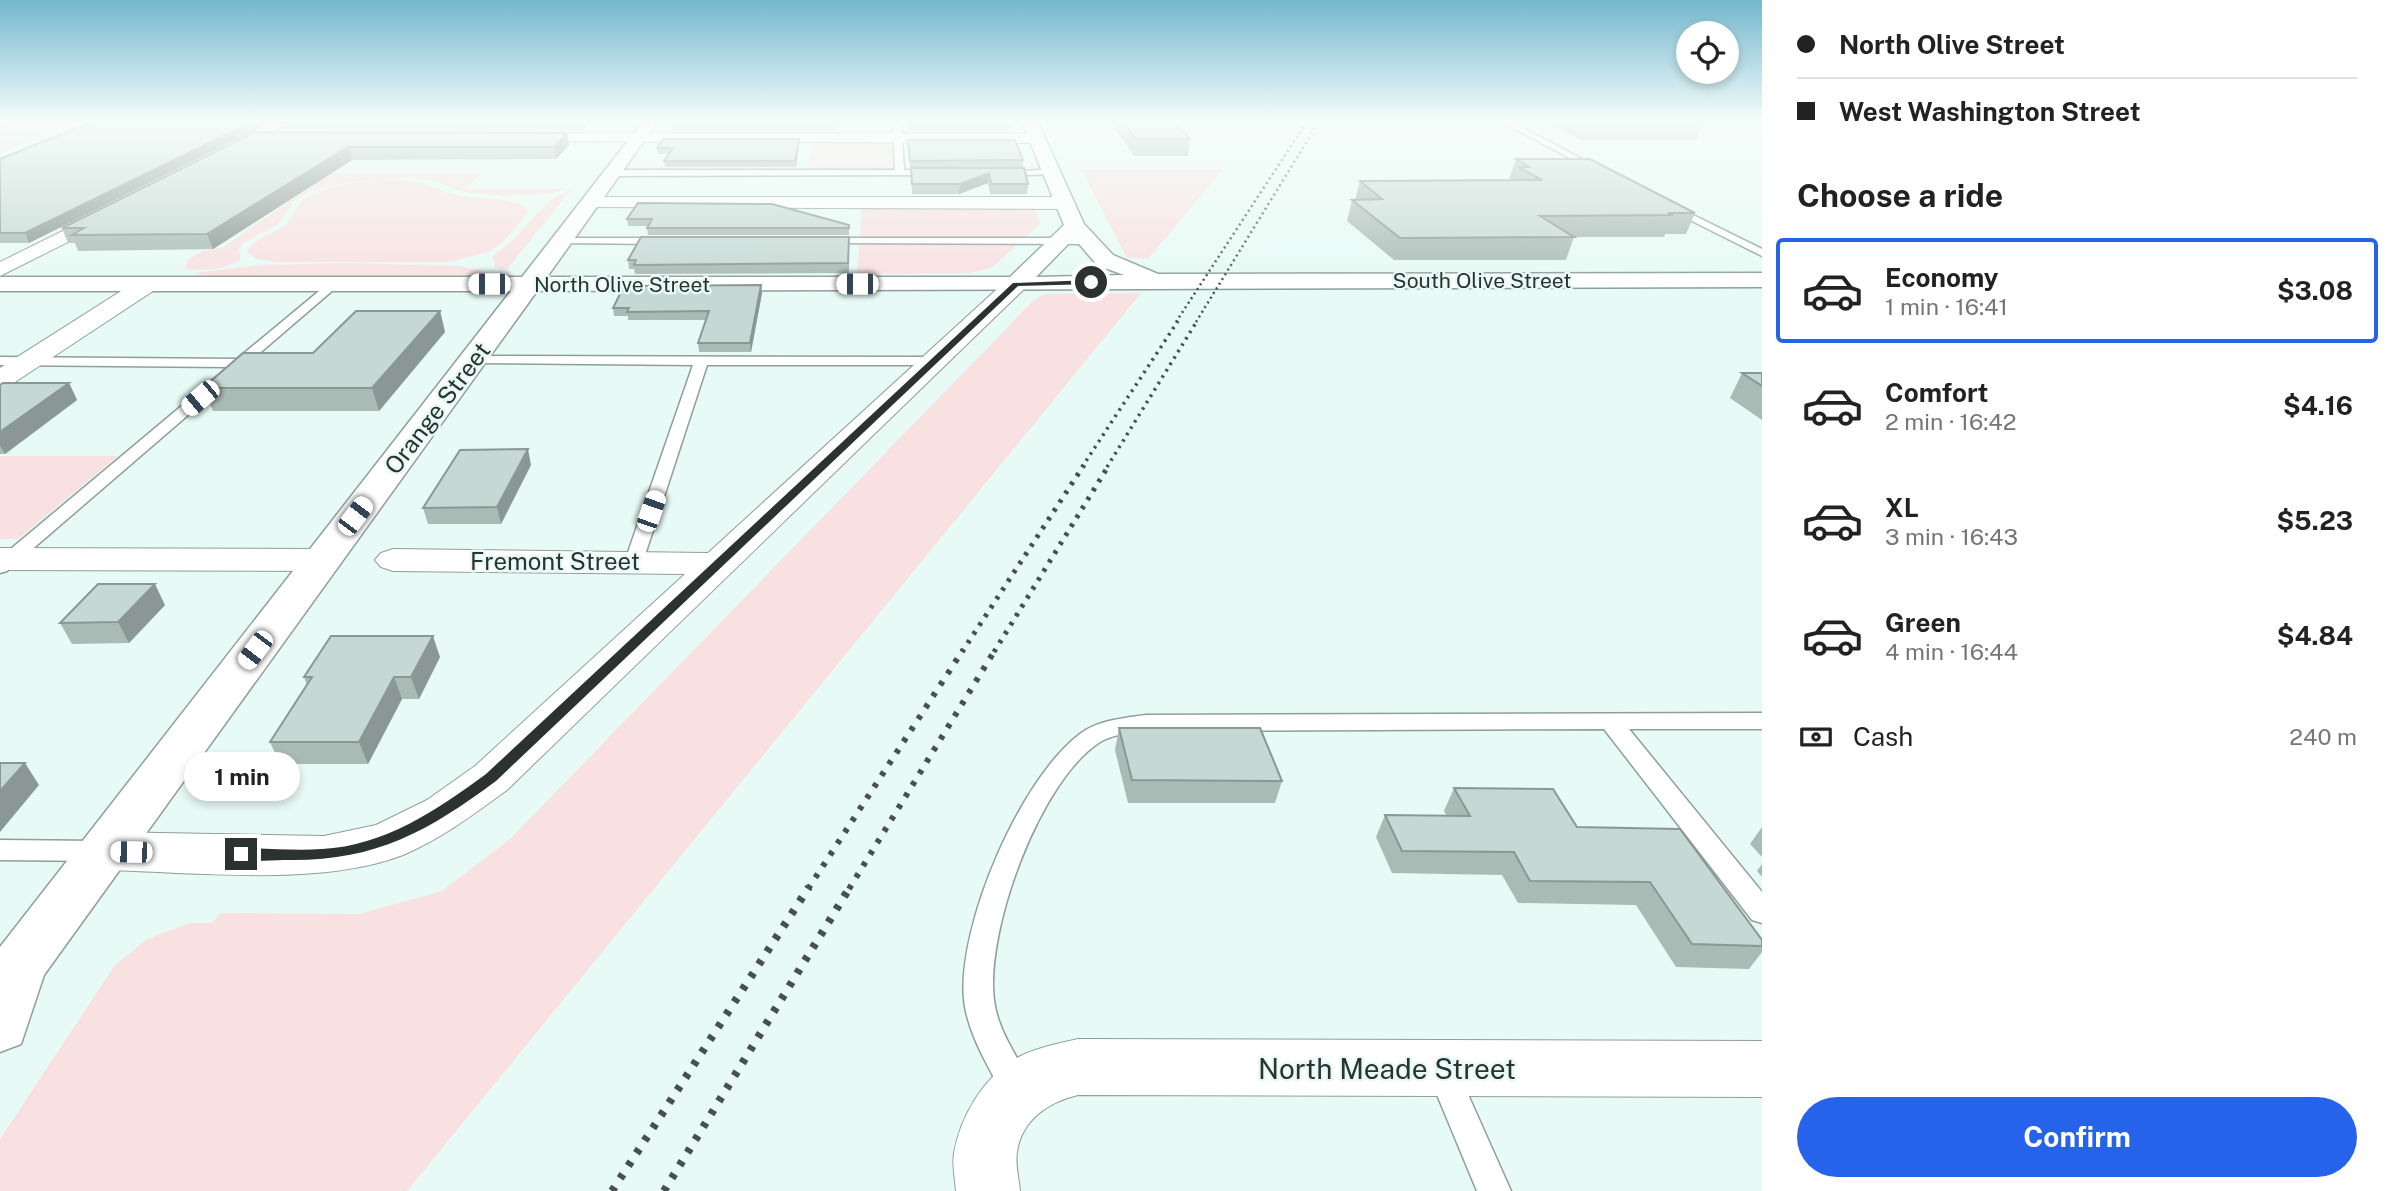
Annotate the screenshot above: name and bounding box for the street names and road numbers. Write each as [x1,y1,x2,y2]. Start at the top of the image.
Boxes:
street label: South Olive Street [1393,268,1571,293]
street label: North Olive Street [534,272,710,297]
street label: Orange Street [378,337,496,479]
street label: Fremont Street [470,547,640,575]
street label: North Meade Street [1258,1052,1516,1085]

